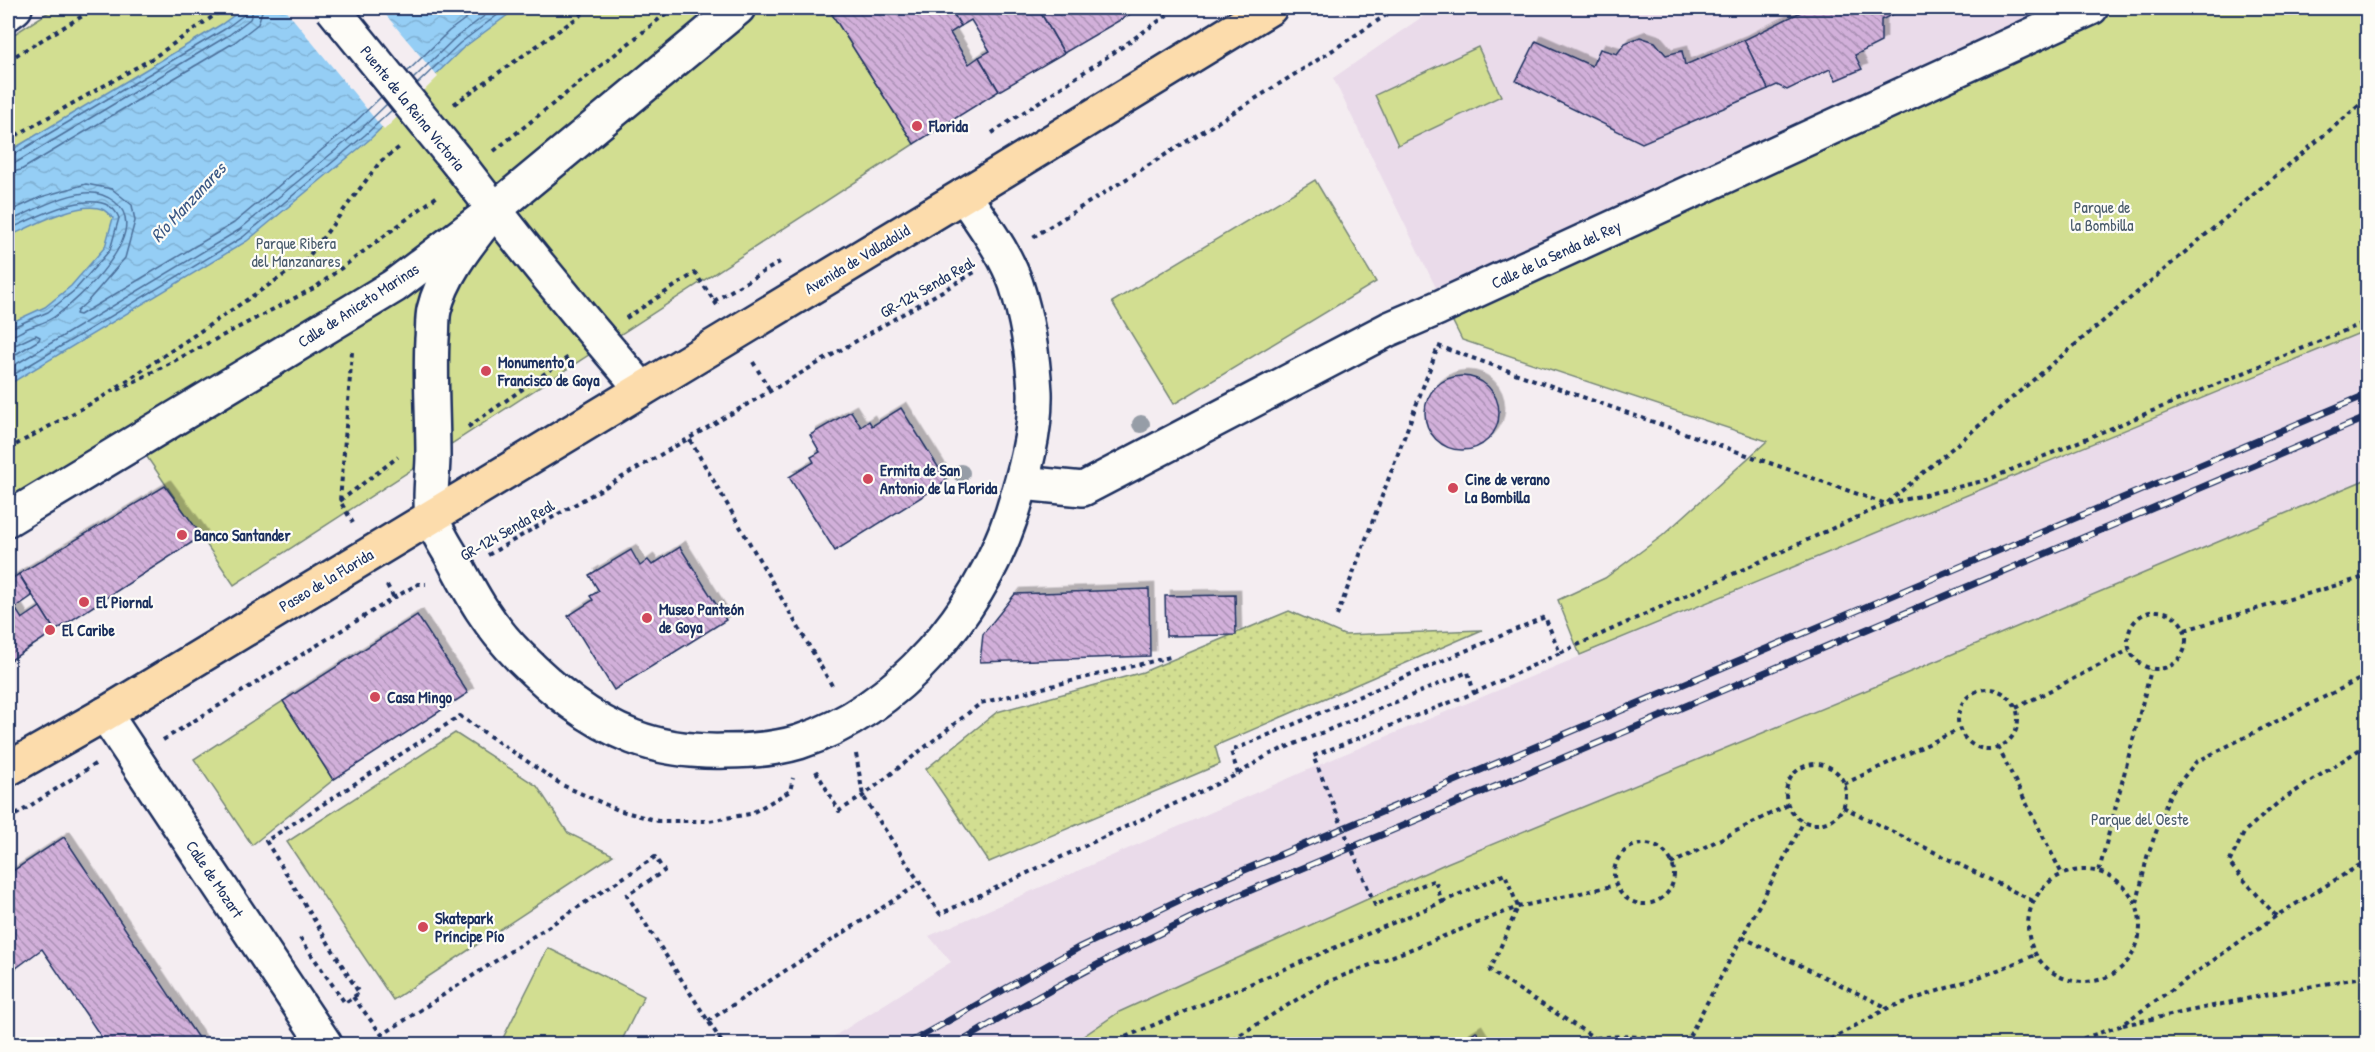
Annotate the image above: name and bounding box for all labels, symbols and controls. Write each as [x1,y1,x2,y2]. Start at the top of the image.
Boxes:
street label: Puente de la Reina Victoria [356,41,470,175]
place label: Florida [928,115,969,137]
marker: Florida [910,119,924,133]
water label: Río Manzanares [145,155,233,247]
park label: Parque de la Bombilla [2071,196,2134,236]
street label: Calle de la Senda del Rey [1488,214,1625,294]
street label: Avenida de Valladolid [800,219,914,299]
park label: Parque Ribera del Manzanares [252,232,340,272]
street label: GR-124 Senda Real [876,251,979,323]
street label: Calle de Aniceto Marinas [293,258,423,352]
place label: Monumento a Francisco de Goya [497,351,600,392]
marker: Monumento a Francisco de Goya [479,364,493,378]
place label: Ermita de San Antonio de la Florida [880,459,998,499]
place label: Cine de verano La Bombilla [1465,468,1550,508]
marker: Ermita de San Antonio de la Florida [861,472,875,486]
marker: Cine de verano La Bombilla [1446,481,1460,495]
street label: GR-124 Senda Real [456,494,559,566]
place label: Banco Santander [194,524,291,546]
marker: Banco Santander [175,528,189,542]
street label: Paseo de la Florida [275,543,377,617]
place label: El Piornal [96,591,153,613]
marker: El Piornal [77,595,91,609]
place label: Museo Panteón de Goya [659,598,744,639]
marker: Museo Panteón de Goya [640,611,654,625]
place label: El Caribe [62,619,115,641]
marker: El Caribe [43,623,57,637]
place label: Casa Mingo [387,686,453,709]
marker: Casa Mingo [368,690,382,704]
park label: Parque del Oeste [2091,808,2190,830]
street label: Calle de Mozart [181,836,249,922]
place label: Skatepark Príncipe Pío [435,907,505,948]
marker: Skatepark Príncipe Pío [416,920,430,934]

